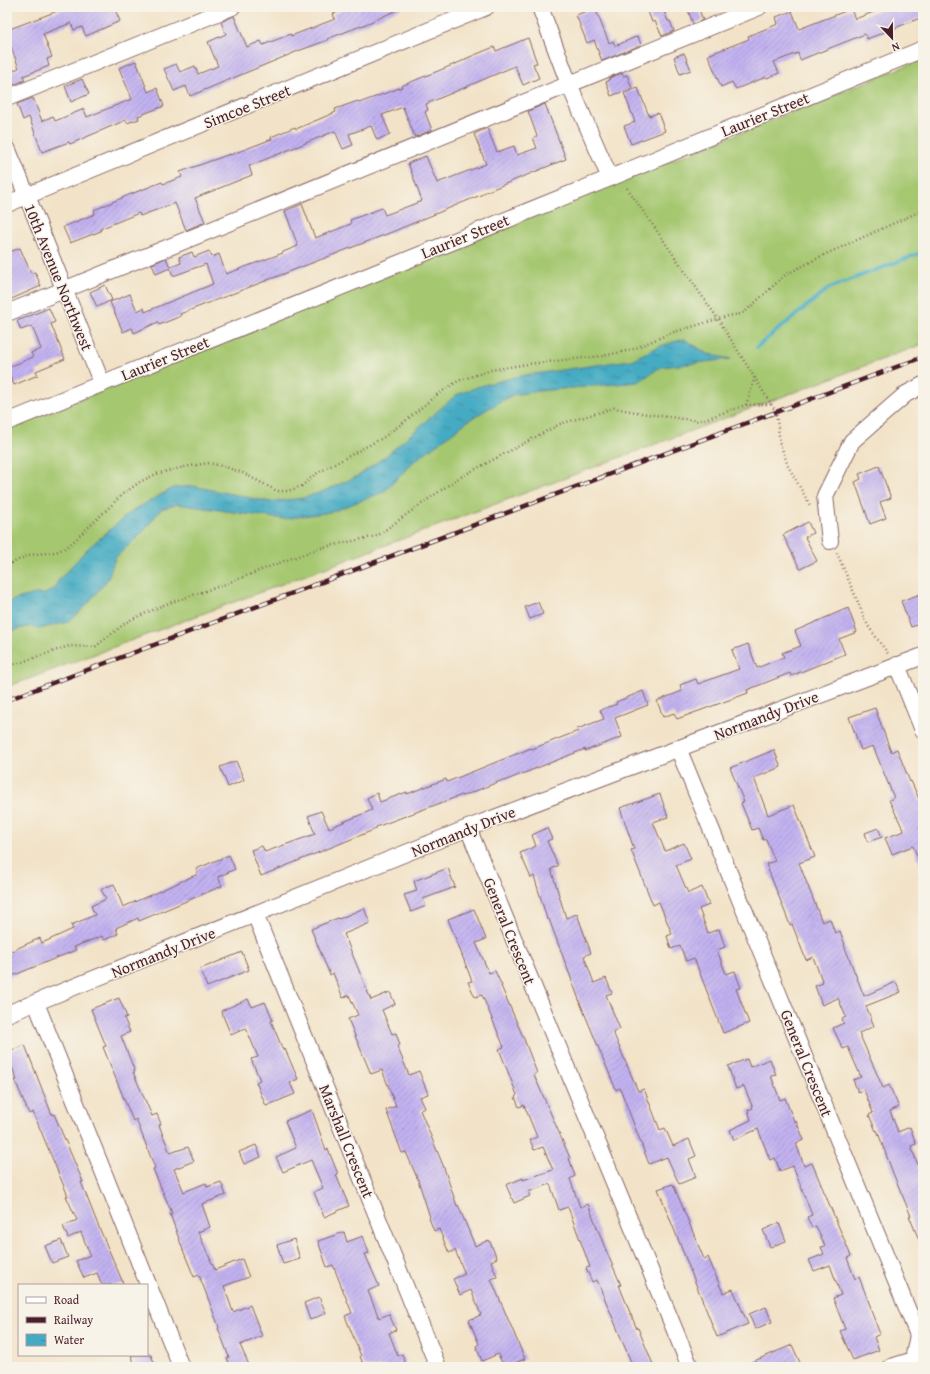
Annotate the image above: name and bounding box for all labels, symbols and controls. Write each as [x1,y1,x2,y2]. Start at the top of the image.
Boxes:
north arrow [872,18,912,58]
text: N [889,38,902,56]
street label: Simcoe Street [200,77,295,134]
street label: Laurier Street [717,85,813,143]
street label: 10th Avenue Northwest [19,200,100,354]
street label: Laurier Street [417,207,513,265]
street label: Laurier Street [117,329,213,387]
street label: Normandy Drive [710,684,822,746]
street label: Normandy Drive [407,799,519,863]
street label: General Crescent [478,874,543,988]
street label: Normandy Drive [107,920,219,984]
street label: General Crescent [775,1006,840,1120]
street label: Marshall Crescent [313,1080,381,1202]
legend [18,1284,148,1356]
text: Road [54,1291,80,1308]
text: Railway [54,1311,93,1328]
text: Water [54,1331,84,1348]

